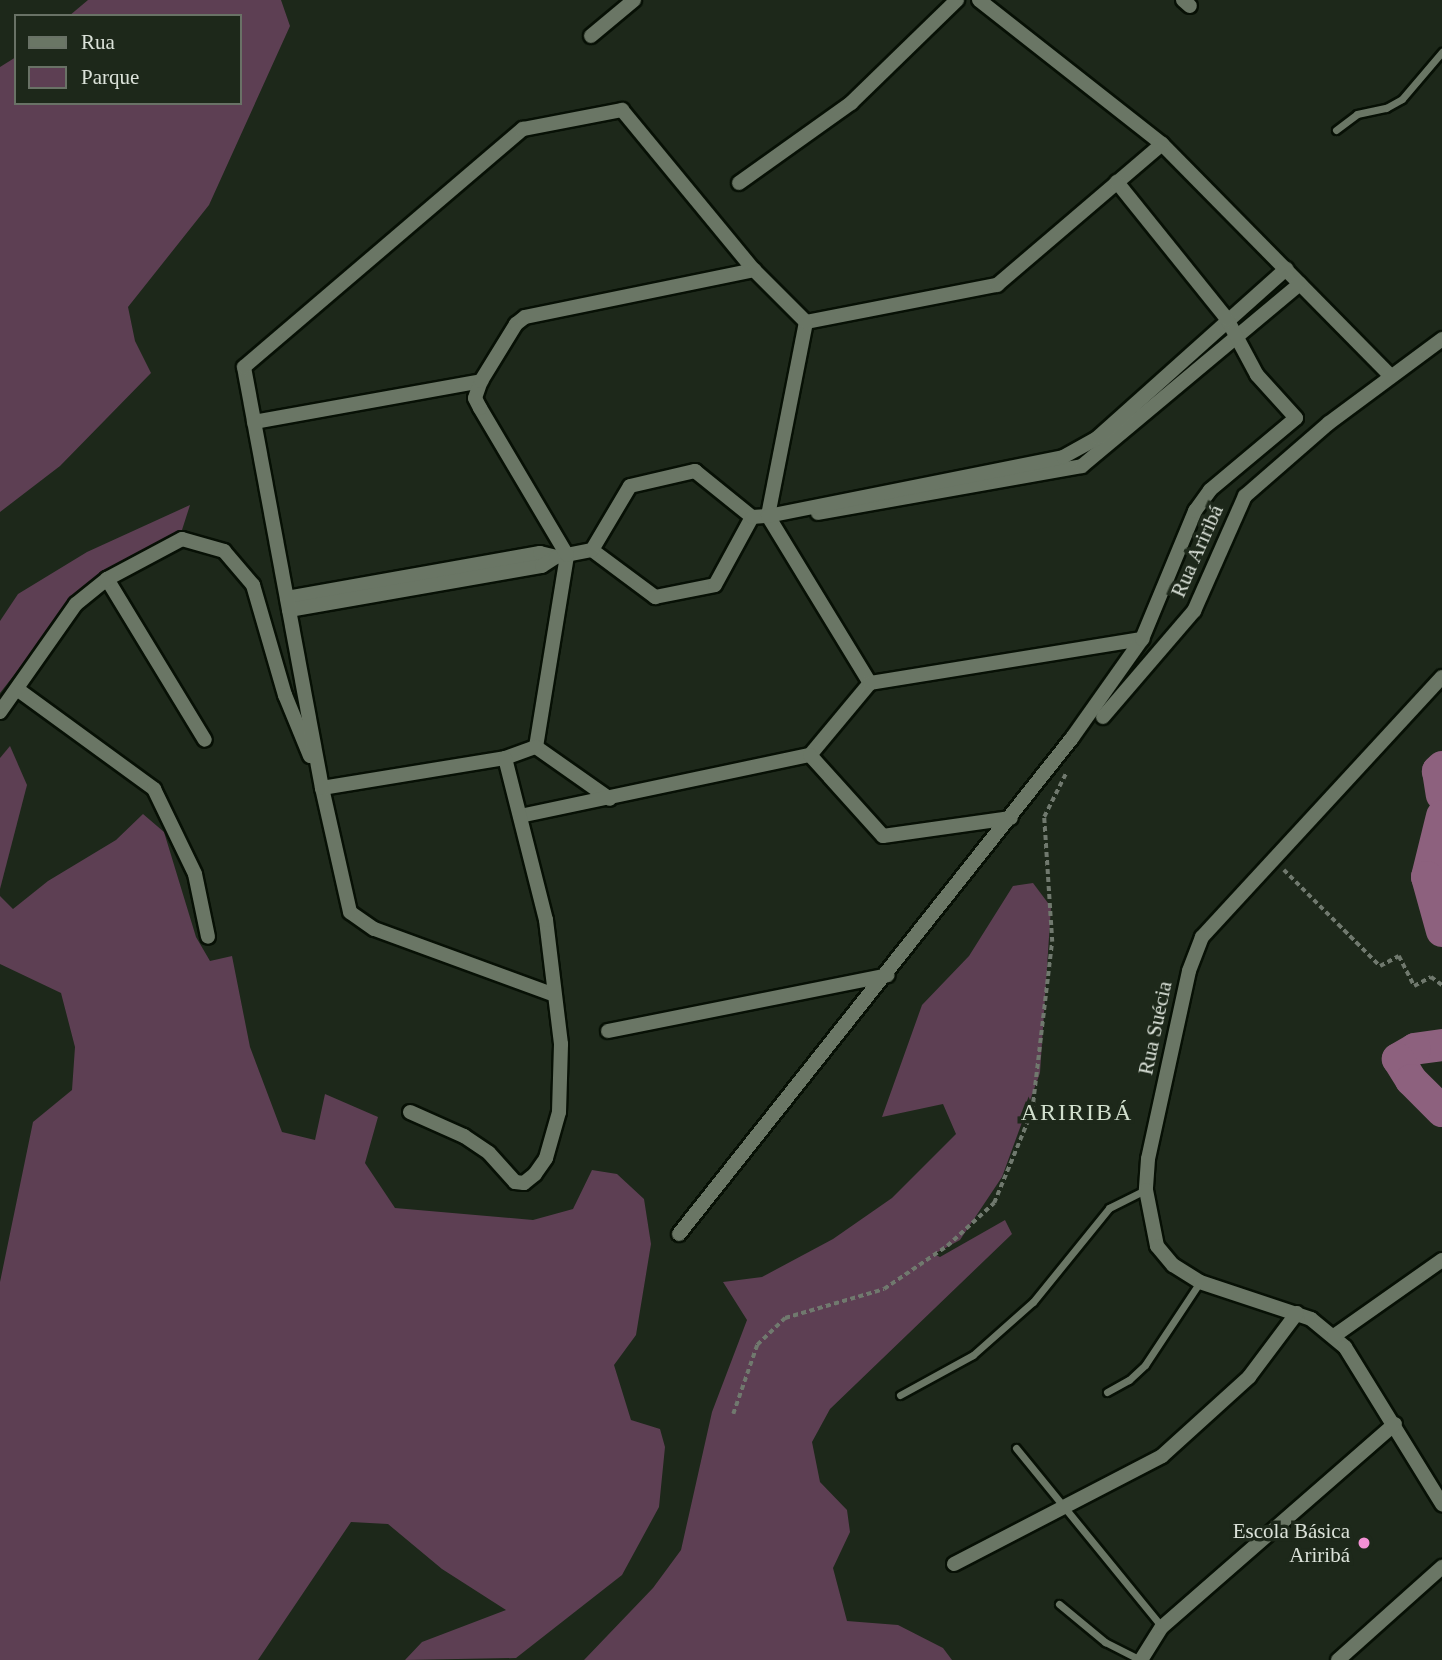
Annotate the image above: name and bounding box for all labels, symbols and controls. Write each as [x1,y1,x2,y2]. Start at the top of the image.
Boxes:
legend [14,14,242,105]
text: Rua [81,30,115,54]
text: Parque [81,65,139,89]
street label: Rua Ariribá [1165,500,1229,602]
street label: Rua Suécia [1133,979,1177,1077]
district label: ARIRIBÁ [1022,1099,1132,1127]
place label: Escola Básica Ariribá [1233,1518,1350,1568]
marker: Escola Básica Ariribá [1356,1535,1372,1551]

